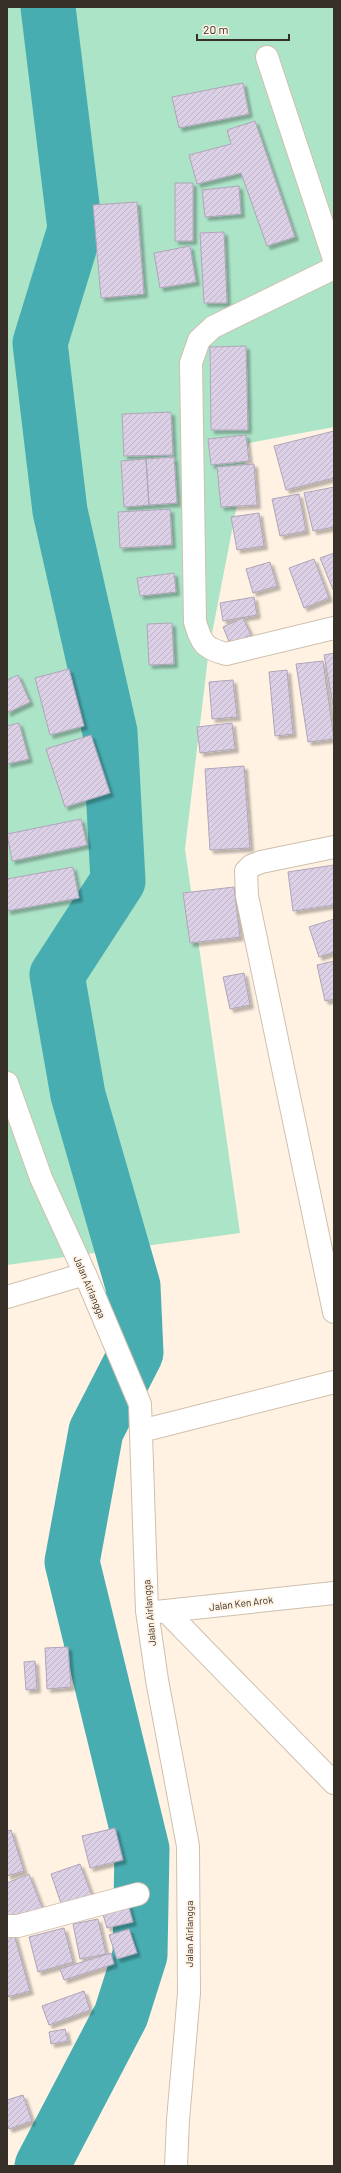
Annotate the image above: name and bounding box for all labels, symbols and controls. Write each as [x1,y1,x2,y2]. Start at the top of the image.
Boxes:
scale bar [197,16,289,42]
text: 20 m [203,22,229,36]
street label: Jalan Airlangga [71,1254,109,1320]
street label: Jalan Airlangga [140,1579,158,1647]
street label: Jalan Ken Arok [208,1593,274,1613]
street label: Jalan Airlangga [183,1901,195,1967]

